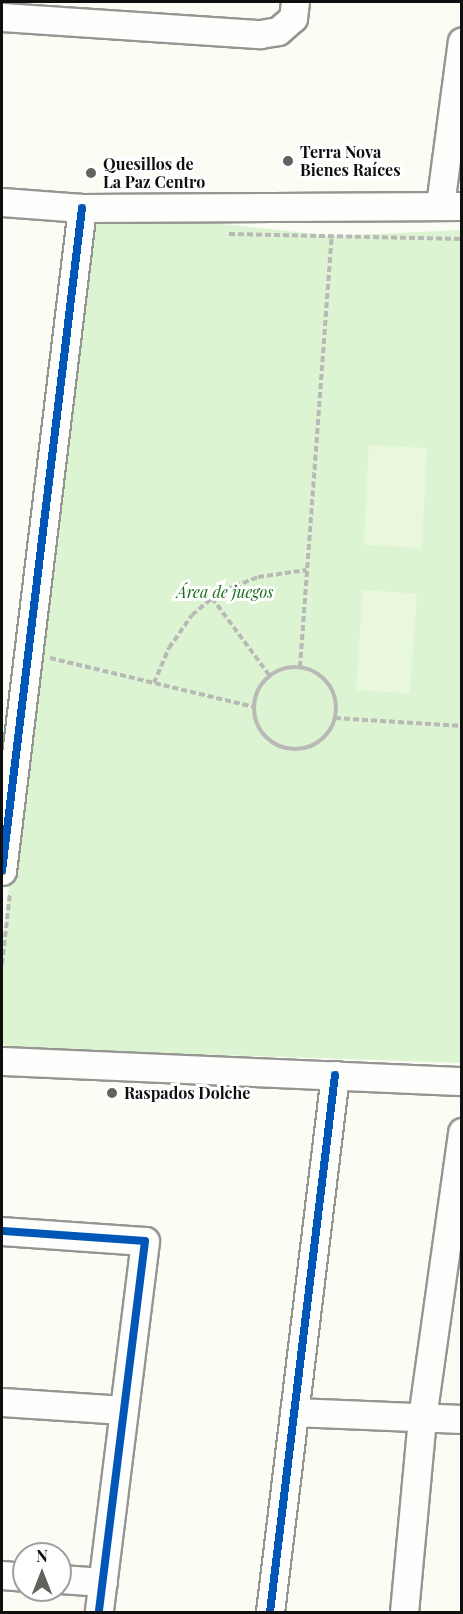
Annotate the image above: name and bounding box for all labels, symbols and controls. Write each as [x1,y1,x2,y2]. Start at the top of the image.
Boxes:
place label: Terra Nova Bienes Raíces [300,142,401,180]
place label: Quesillos de La Paz Centro [103,154,205,192]
marker: Terra Nova Bienes Raíces [281,154,295,168]
marker: Quesillos de La Paz Centro [84,166,98,180]
park label: Área de juegos [177,582,273,602]
place label: Raspados Dolche [124,1083,250,1103]
marker: Raspados Dolche [105,1086,119,1100]
north arrow [12,1542,72,1602]
text: N [36,1545,48,1566]

